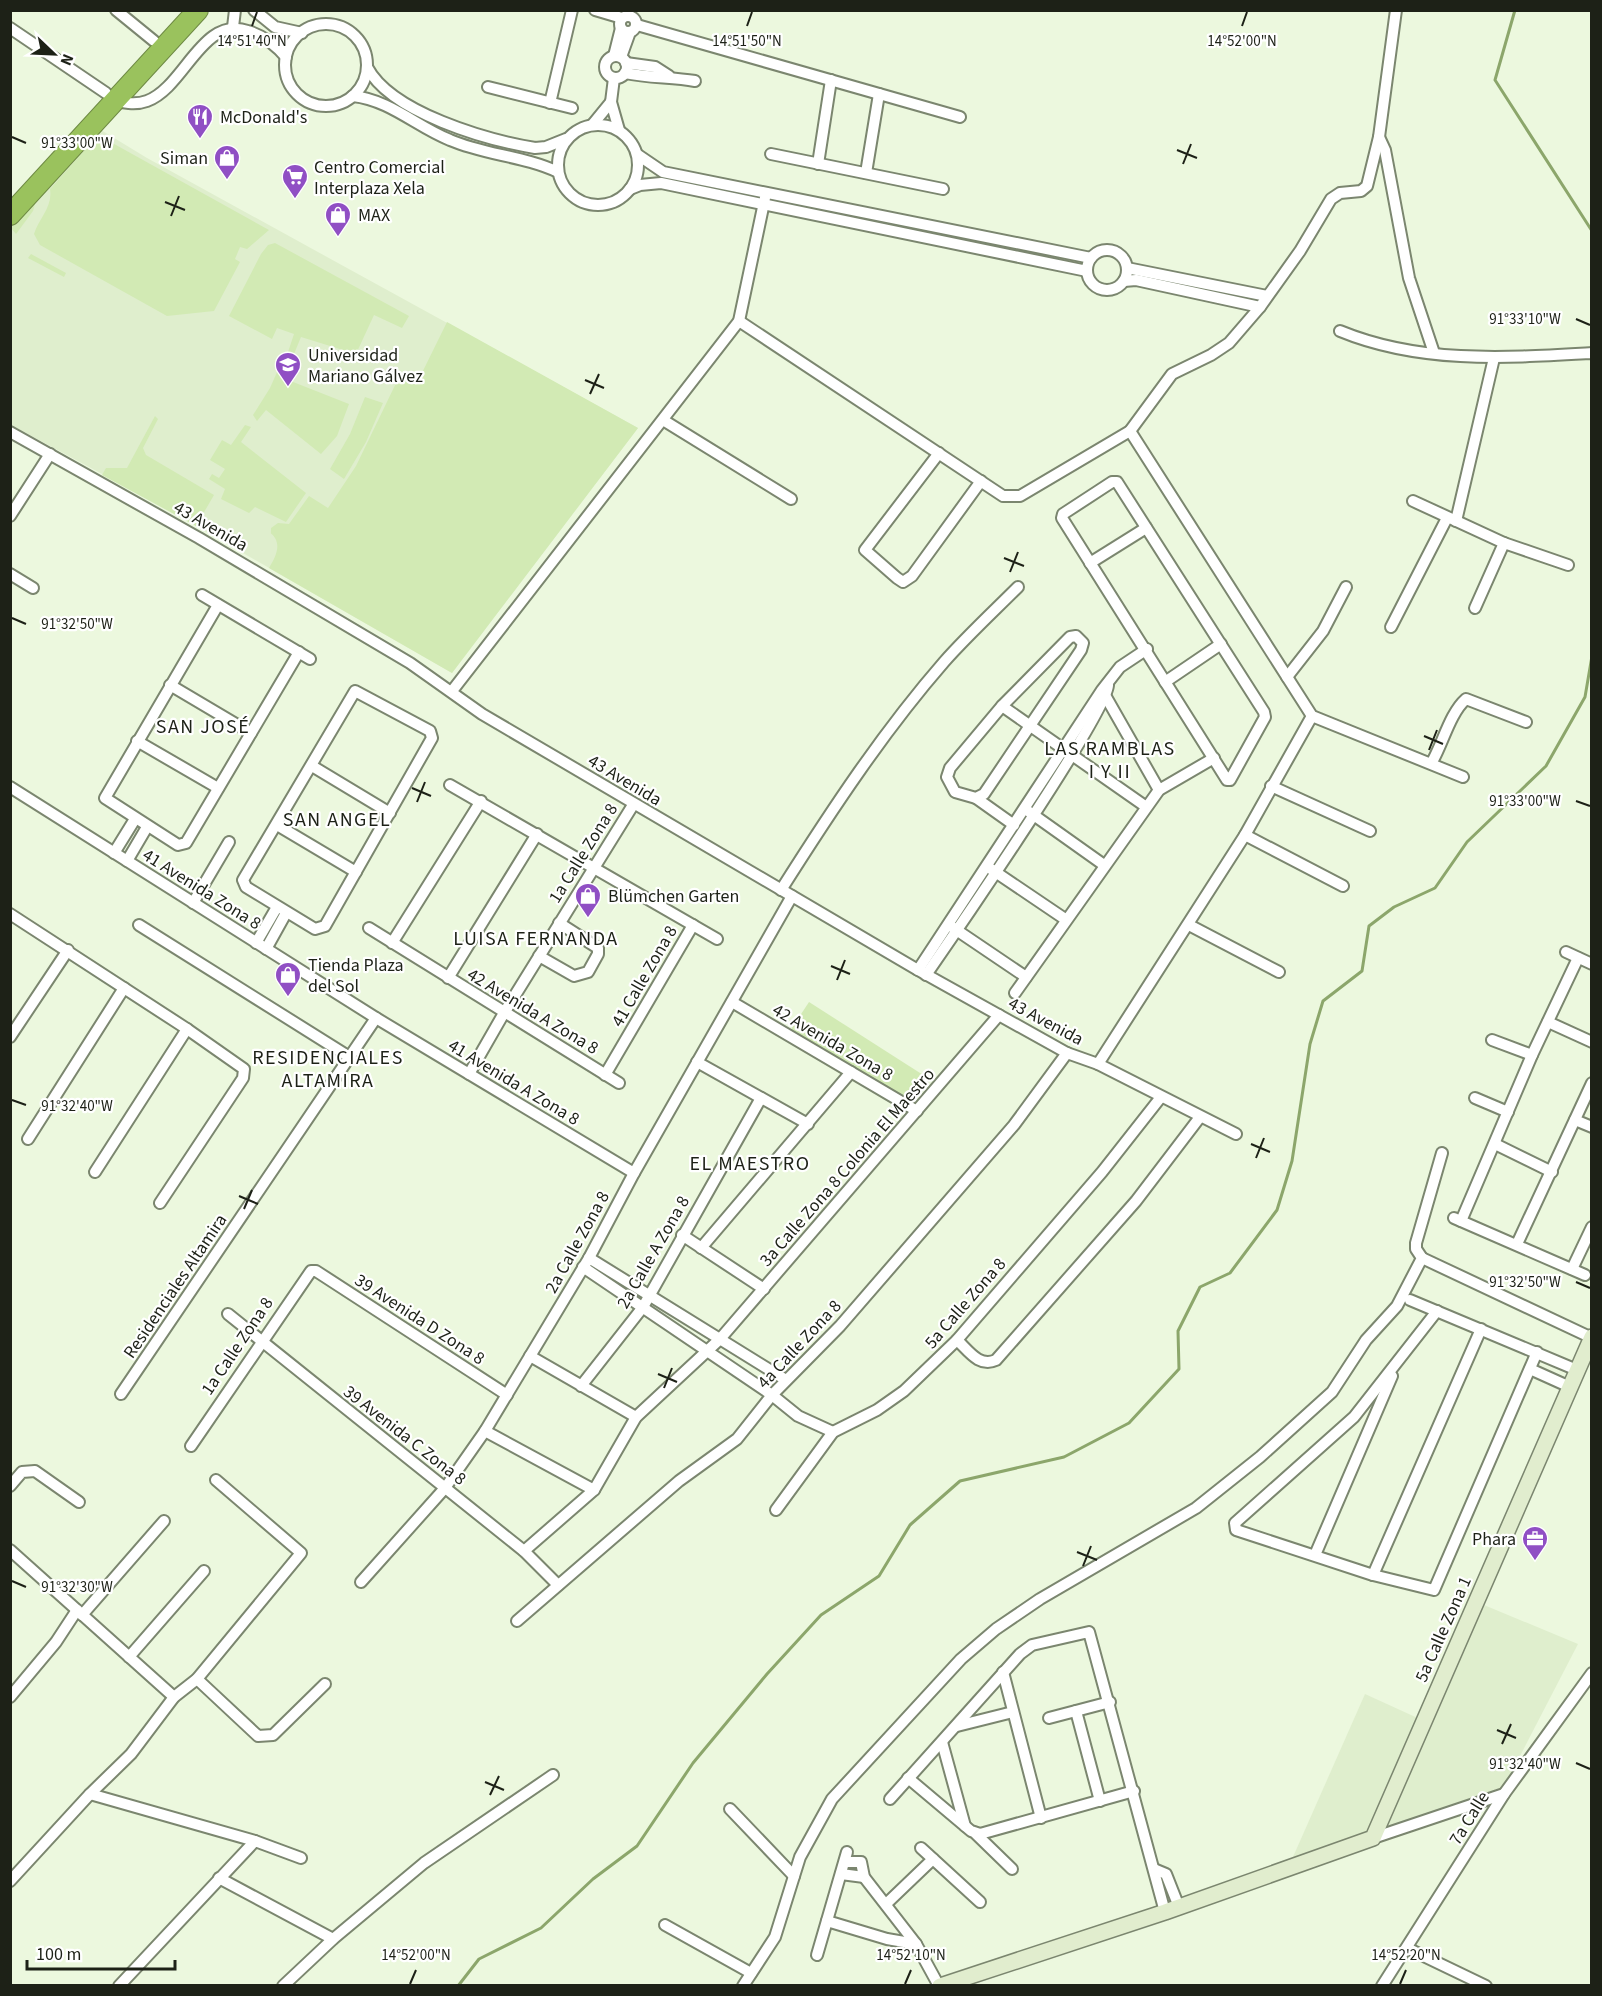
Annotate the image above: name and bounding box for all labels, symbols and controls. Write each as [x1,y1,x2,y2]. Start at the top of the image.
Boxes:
north arrow [24,24,84,84]
text: 14°51'40"N [217,31,287,52]
text: 14°51'50"N [712,31,782,52]
text: 14°52'00"N [1207,31,1277,52]
text: N [55,50,79,69]
restaurant icon: McDonald's [185,102,215,140]
place label: McDonald's [220,105,307,130]
text: 91°33'00"W [41,133,113,154]
shop icon: Siman [212,143,242,181]
place label: Siman [160,146,208,171]
place label: Centro Comercial Interplaza Xela [314,155,445,201]
supermarket icon: Centro Comercial Interplaza Xela [280,162,310,200]
shop icon: MAX [323,200,353,238]
place label: MAX [358,203,390,228]
text: 91°33'10"W [1489,309,1561,330]
place label: Universidad Mariano Gálvez [308,343,423,389]
school or university icon: Universidad Mariano Gálvez [273,350,303,388]
street label: 43 Avenida [169,495,252,558]
text: 91°32'50"W [41,614,113,635]
district label: SAN JOSÉ [156,713,250,741]
district label: LAS RAMBLAS I Y II [1044,735,1176,786]
street label: 43 Avenida [583,749,666,812]
text: 91°33'00"W [1489,791,1561,812]
street label: 1a Calle Zona 8 [543,799,624,908]
district label: SAN ANGEL [283,806,391,834]
street label: 41 Avenida Zona 8 [137,843,266,936]
shop icon: Blümchen Garten [573,881,603,919]
place label: Blümchen Garten [608,884,739,909]
street label: 41 Calle Zona 8 [605,921,684,1031]
district label: LUISA FERNANDA [453,925,619,953]
place label: Tienda Plaza del Sol [308,953,404,999]
shop icon: Tienda Plaza del Sol [273,960,303,998]
street label: 42 Avenida A Zona 8 [462,962,603,1061]
street label: 43 Avenida [1004,991,1088,1052]
street label: 42 Avenida Zona 8 [768,998,898,1087]
street label: 41 Avenida A Zona 8 [443,1033,584,1132]
district label: RESIDENCIALES ALTAMIRA [252,1044,404,1095]
street label: 3a Calle Zona 8 Colonia El Maestro [754,1063,941,1272]
text: 91°32'40"W [41,1096,113,1117]
district label: EL MAESTRO [690,1150,810,1178]
street label: 2a Calle Zona 8 [539,1187,616,1298]
street label: 2a Calle A Zona 8 [611,1191,696,1313]
street label: Residenciales Altamira [118,1209,233,1364]
street label: 5a Calle Zona 8 [919,1252,1012,1354]
street label: 39 Avenida D Zona 8 [350,1268,490,1371]
text: 91°32'50"W [1489,1272,1561,1293]
street label: 1a Calle Zona 8 [195,1292,279,1400]
street label: 4a Calle Zona 8 [752,1294,847,1394]
street label: 39 Avenida C Zona 8 [338,1379,471,1491]
office icon: Phara [1520,1524,1550,1562]
place label: Phara [1472,1527,1516,1552]
street label: 5a Calle Zona 1 [1409,1572,1478,1686]
text: 91°32'30"W [41,1577,113,1598]
text: 91°32'40"W [1489,1754,1561,1775]
street label: 7a Calle [1443,1787,1496,1850]
scale bar [27,1933,176,1971]
text: 100 m [36,1942,81,1967]
text: 14°52'00"N [381,1945,451,1966]
text: 14°52'10"N [876,1945,946,1966]
text: 14°52'20"N [1371,1945,1441,1966]

